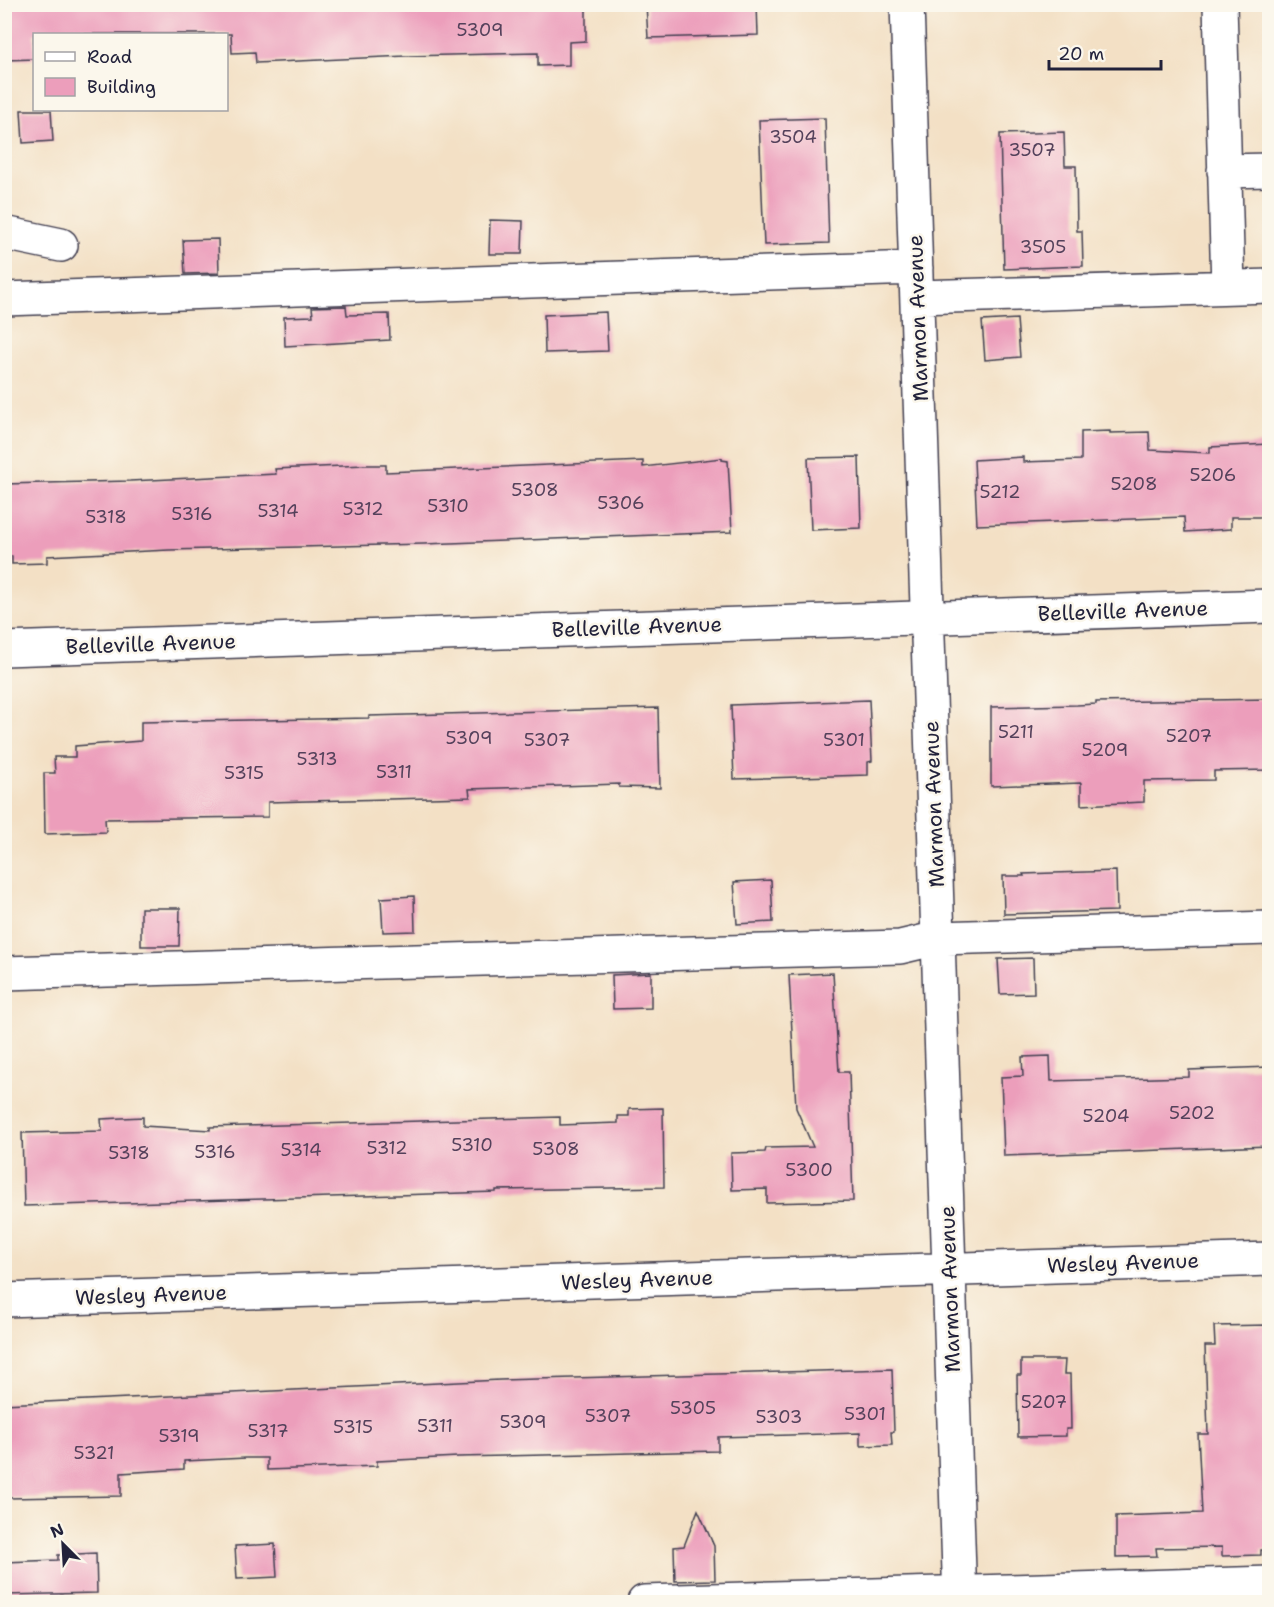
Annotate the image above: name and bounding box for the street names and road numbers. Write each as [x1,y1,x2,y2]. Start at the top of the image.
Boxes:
street label: Marmon Avenue [901,234,935,402]
street label: Belleville Avenue [1037,594,1209,628]
street label: Belleville Avenue [551,610,723,644]
street label: Belleville Avenue [65,627,237,661]
street label: Marmon Avenue [917,720,951,888]
street label: Marmon Avenue [933,1205,967,1373]
street label: Wesley Avenue [1046,1246,1200,1280]
street label: Wesley Avenue [560,1263,714,1297]
street label: Wesley Avenue [74,1278,228,1312]

